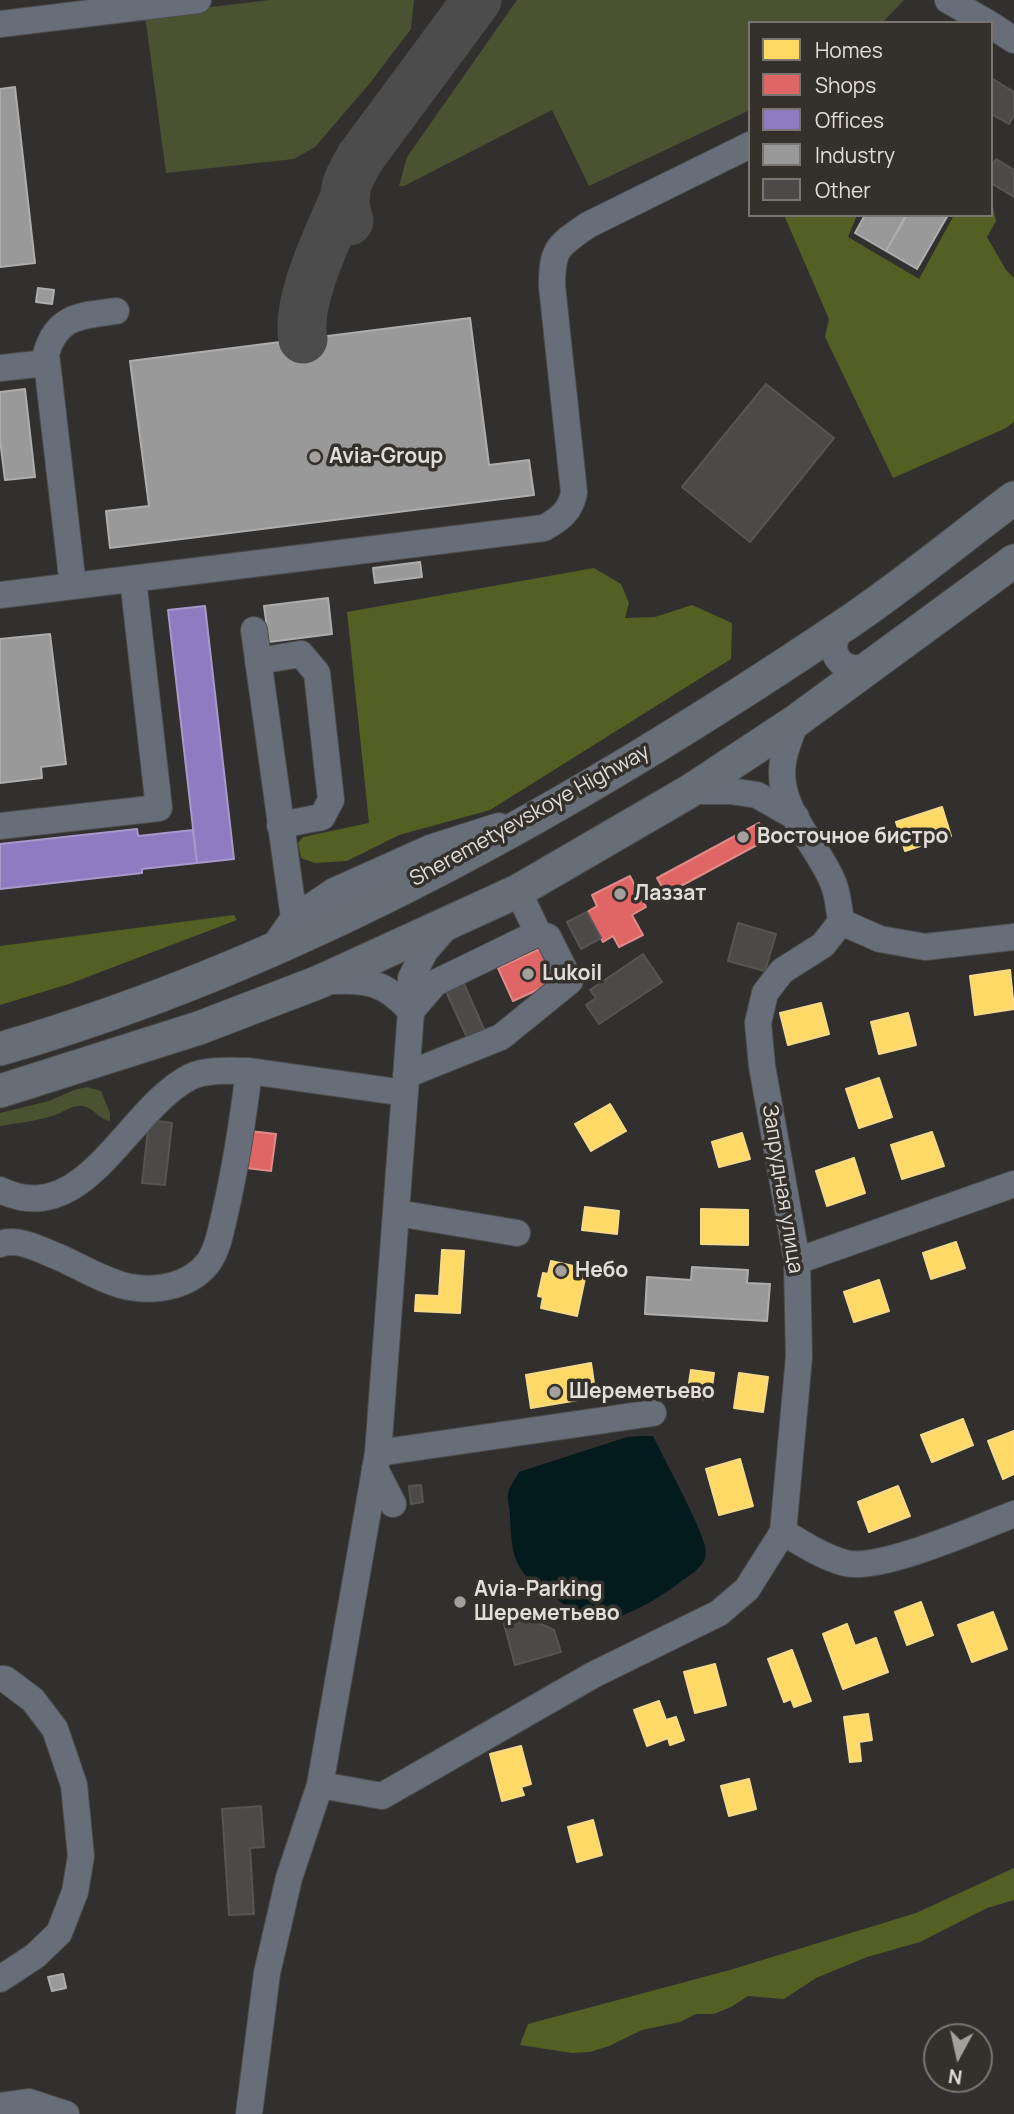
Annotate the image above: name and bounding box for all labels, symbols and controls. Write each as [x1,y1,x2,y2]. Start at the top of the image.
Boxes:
legend [748,21,993,217]
text: Homes [815,36,883,64]
text: Shops [815,71,876,99]
text: Offices [815,106,884,134]
text: Industry [815,141,895,169]
text: Other [815,176,871,204]
place label: Avia-Group [329,444,443,470]
marker: Avia-Group [307,449,323,465]
street label: Sheremetyevskoye Highway [406,740,654,892]
place label: Восточное бистро [757,824,949,850]
marker: Восточное бистро [735,829,751,845]
place label: Лаззат [634,881,706,907]
marker: Лаззат [612,886,628,902]
place label: Lukoil [542,961,602,987]
marker: Lukoil [520,966,536,982]
street label: Запрудная улица [756,1103,808,1275]
place label: Небо [575,1258,628,1284]
marker: Небо [553,1263,569,1279]
place label: Шереметьево [569,1379,715,1405]
marker: Шереметьево [547,1384,563,1400]
place label: Avia-Parking Шереметьево [474,1577,620,1627]
marker: Avia-Parking Шереметьево [452,1594,468,1610]
north arrow [923,2023,993,2093]
text: N [947,2063,964,2091]

